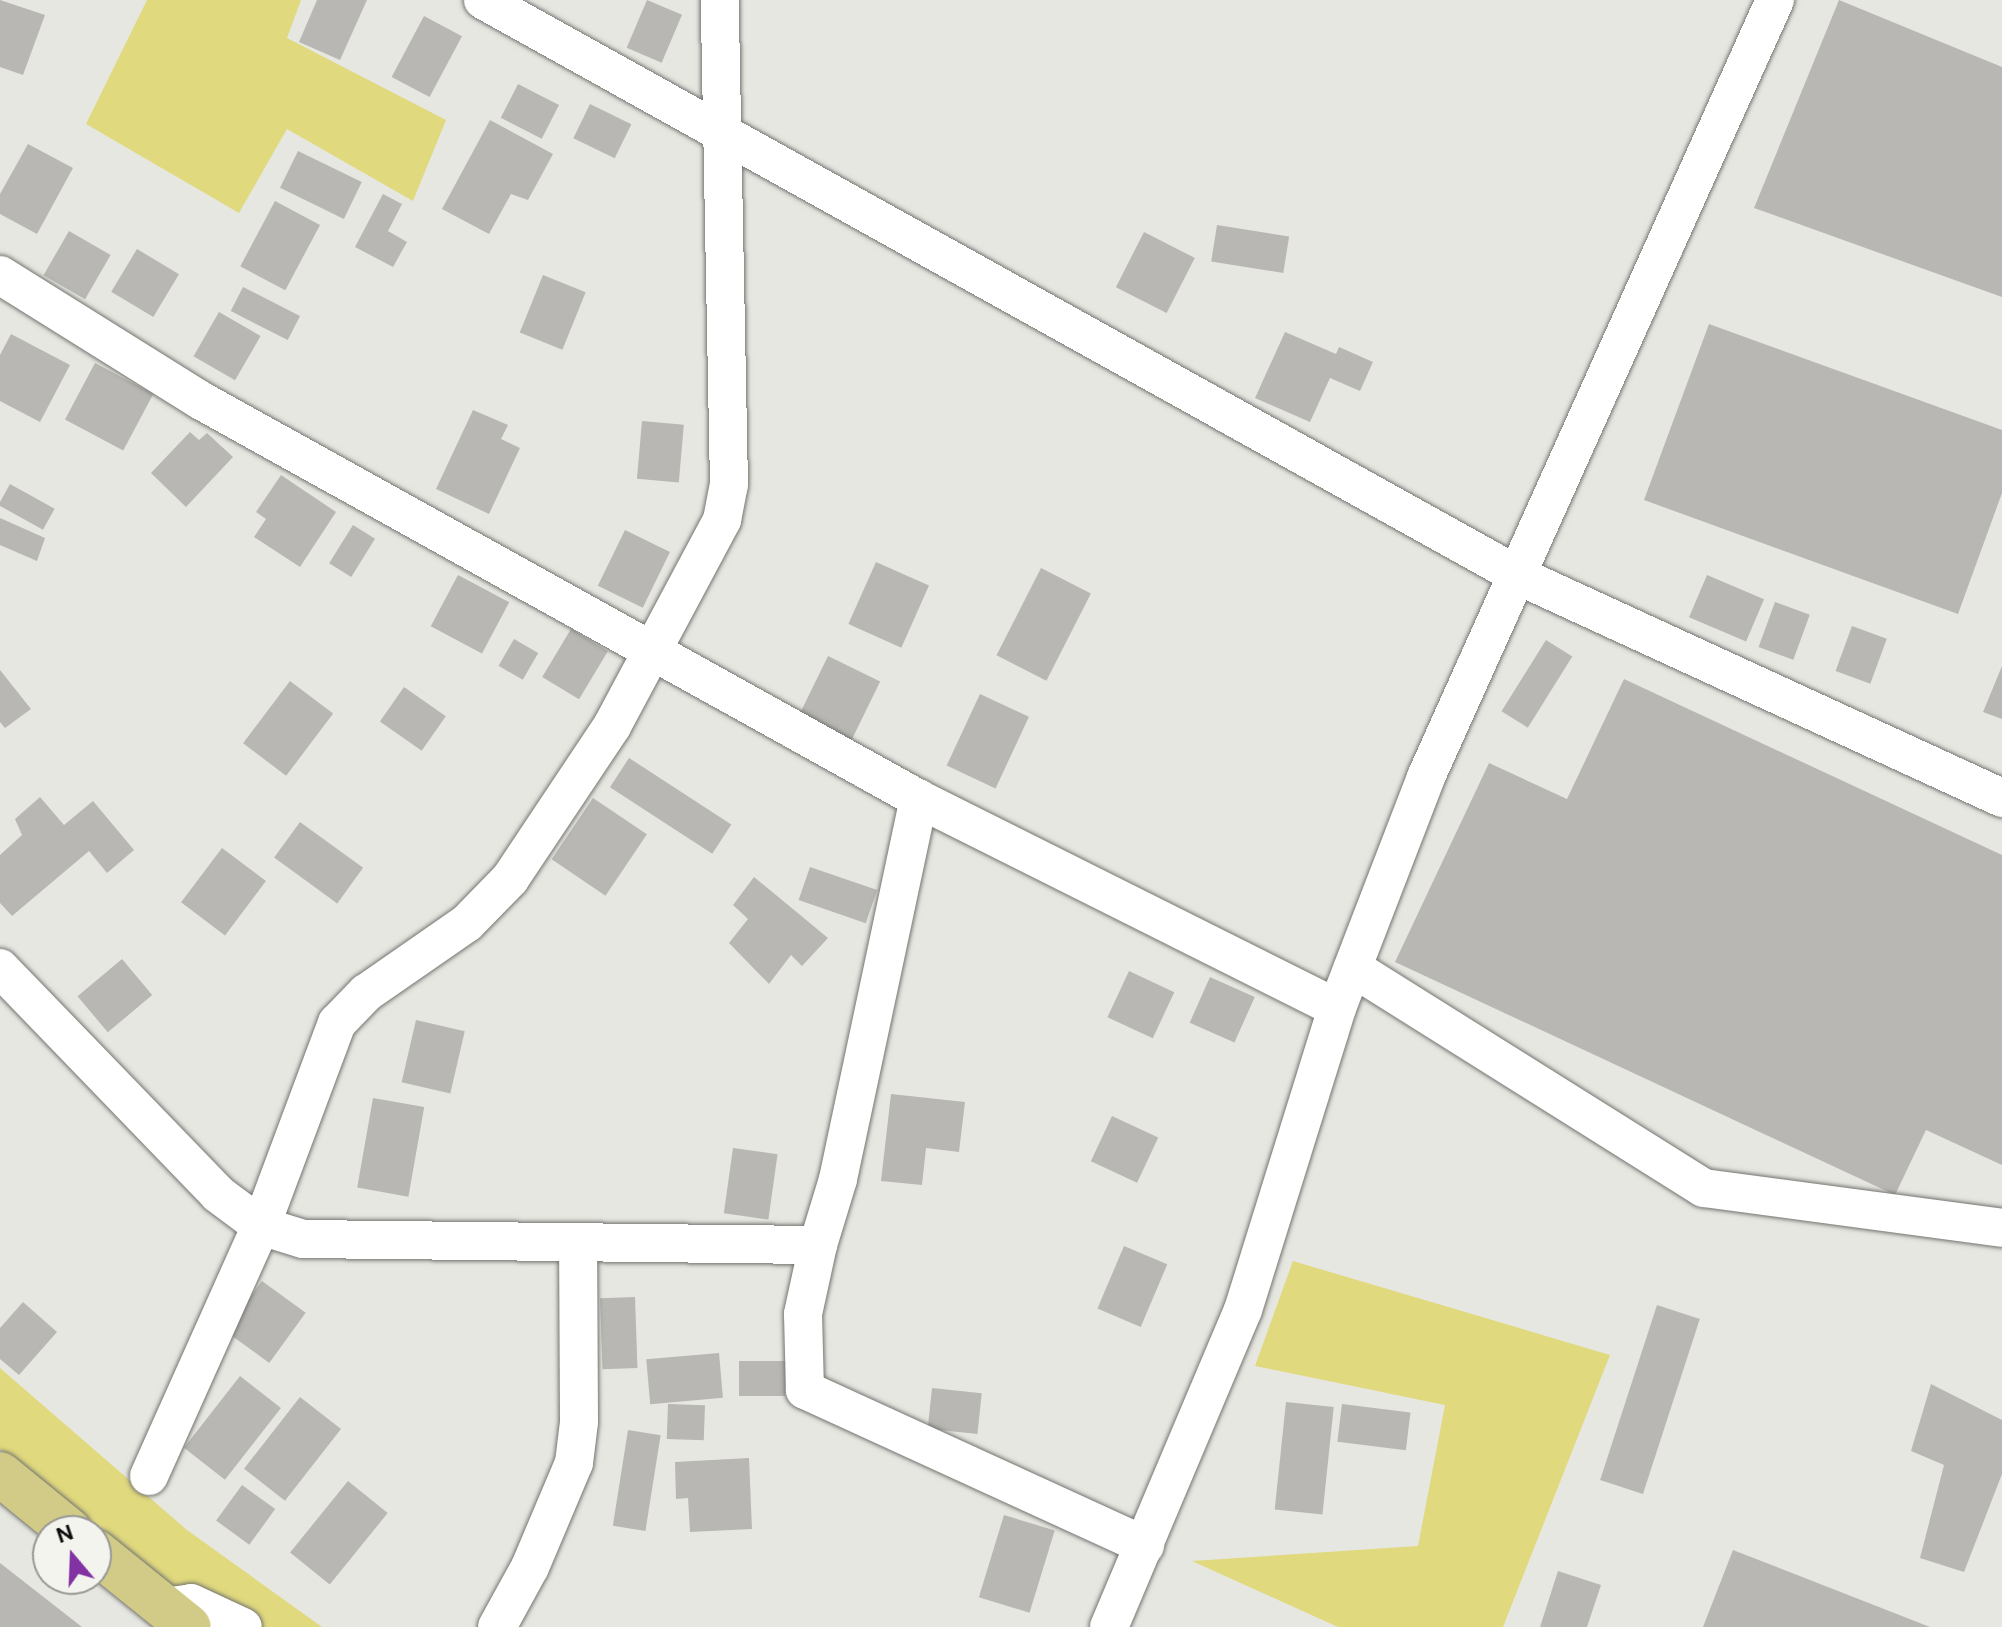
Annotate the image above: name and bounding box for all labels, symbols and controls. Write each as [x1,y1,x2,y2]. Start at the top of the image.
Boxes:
north arrow [32,1515,112,1595]
text: N [52,1517,77,1550]

